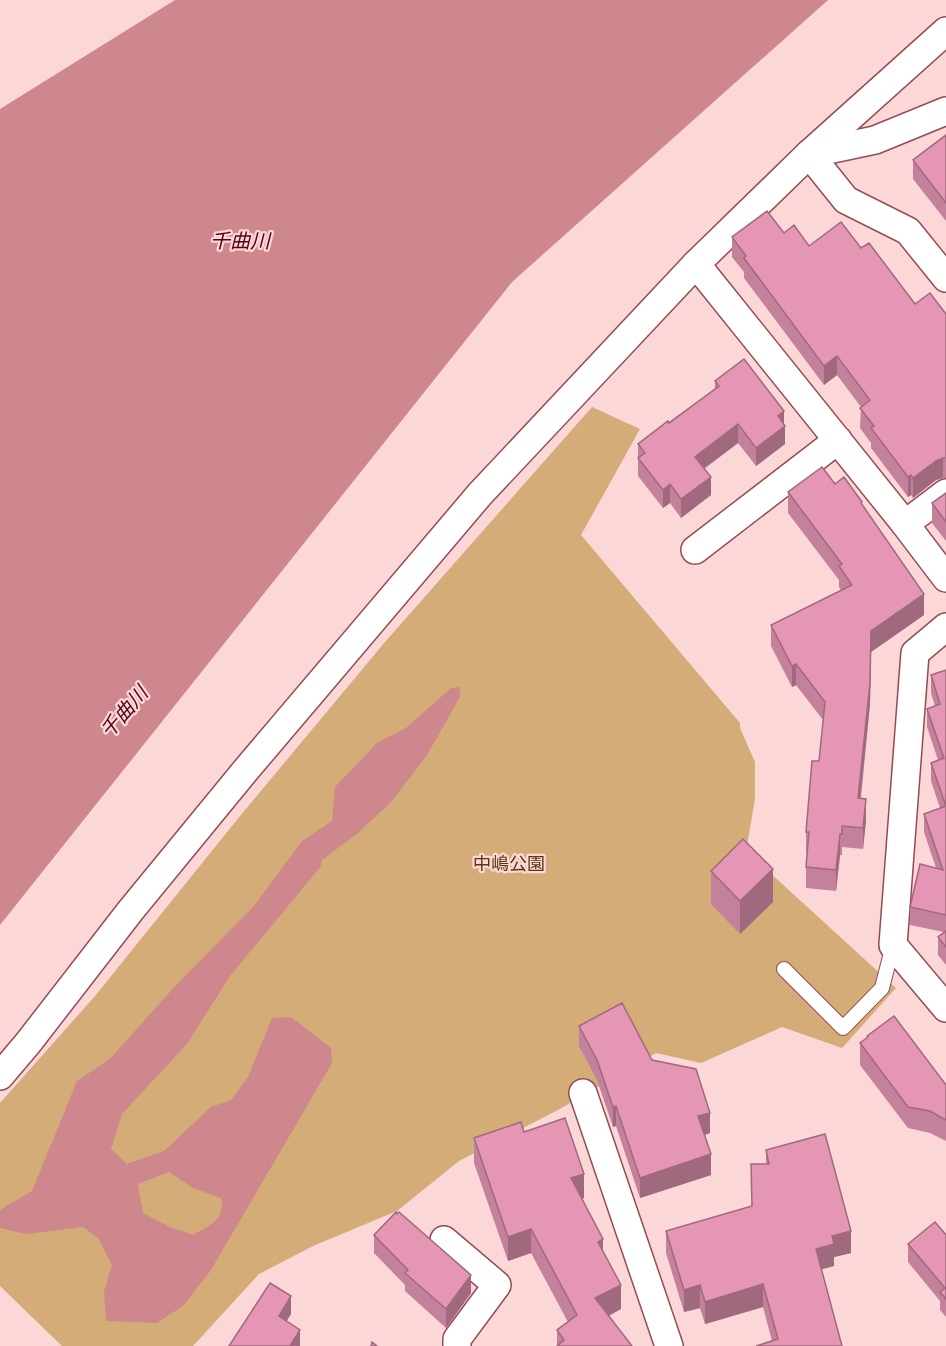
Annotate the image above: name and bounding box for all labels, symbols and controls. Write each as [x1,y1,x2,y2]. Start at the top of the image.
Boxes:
water label: 千曲川 [210,228,272,256]
water label: 千曲川 [95,679,156,744]
park label: 中嶋公園 [473,852,545,877]

